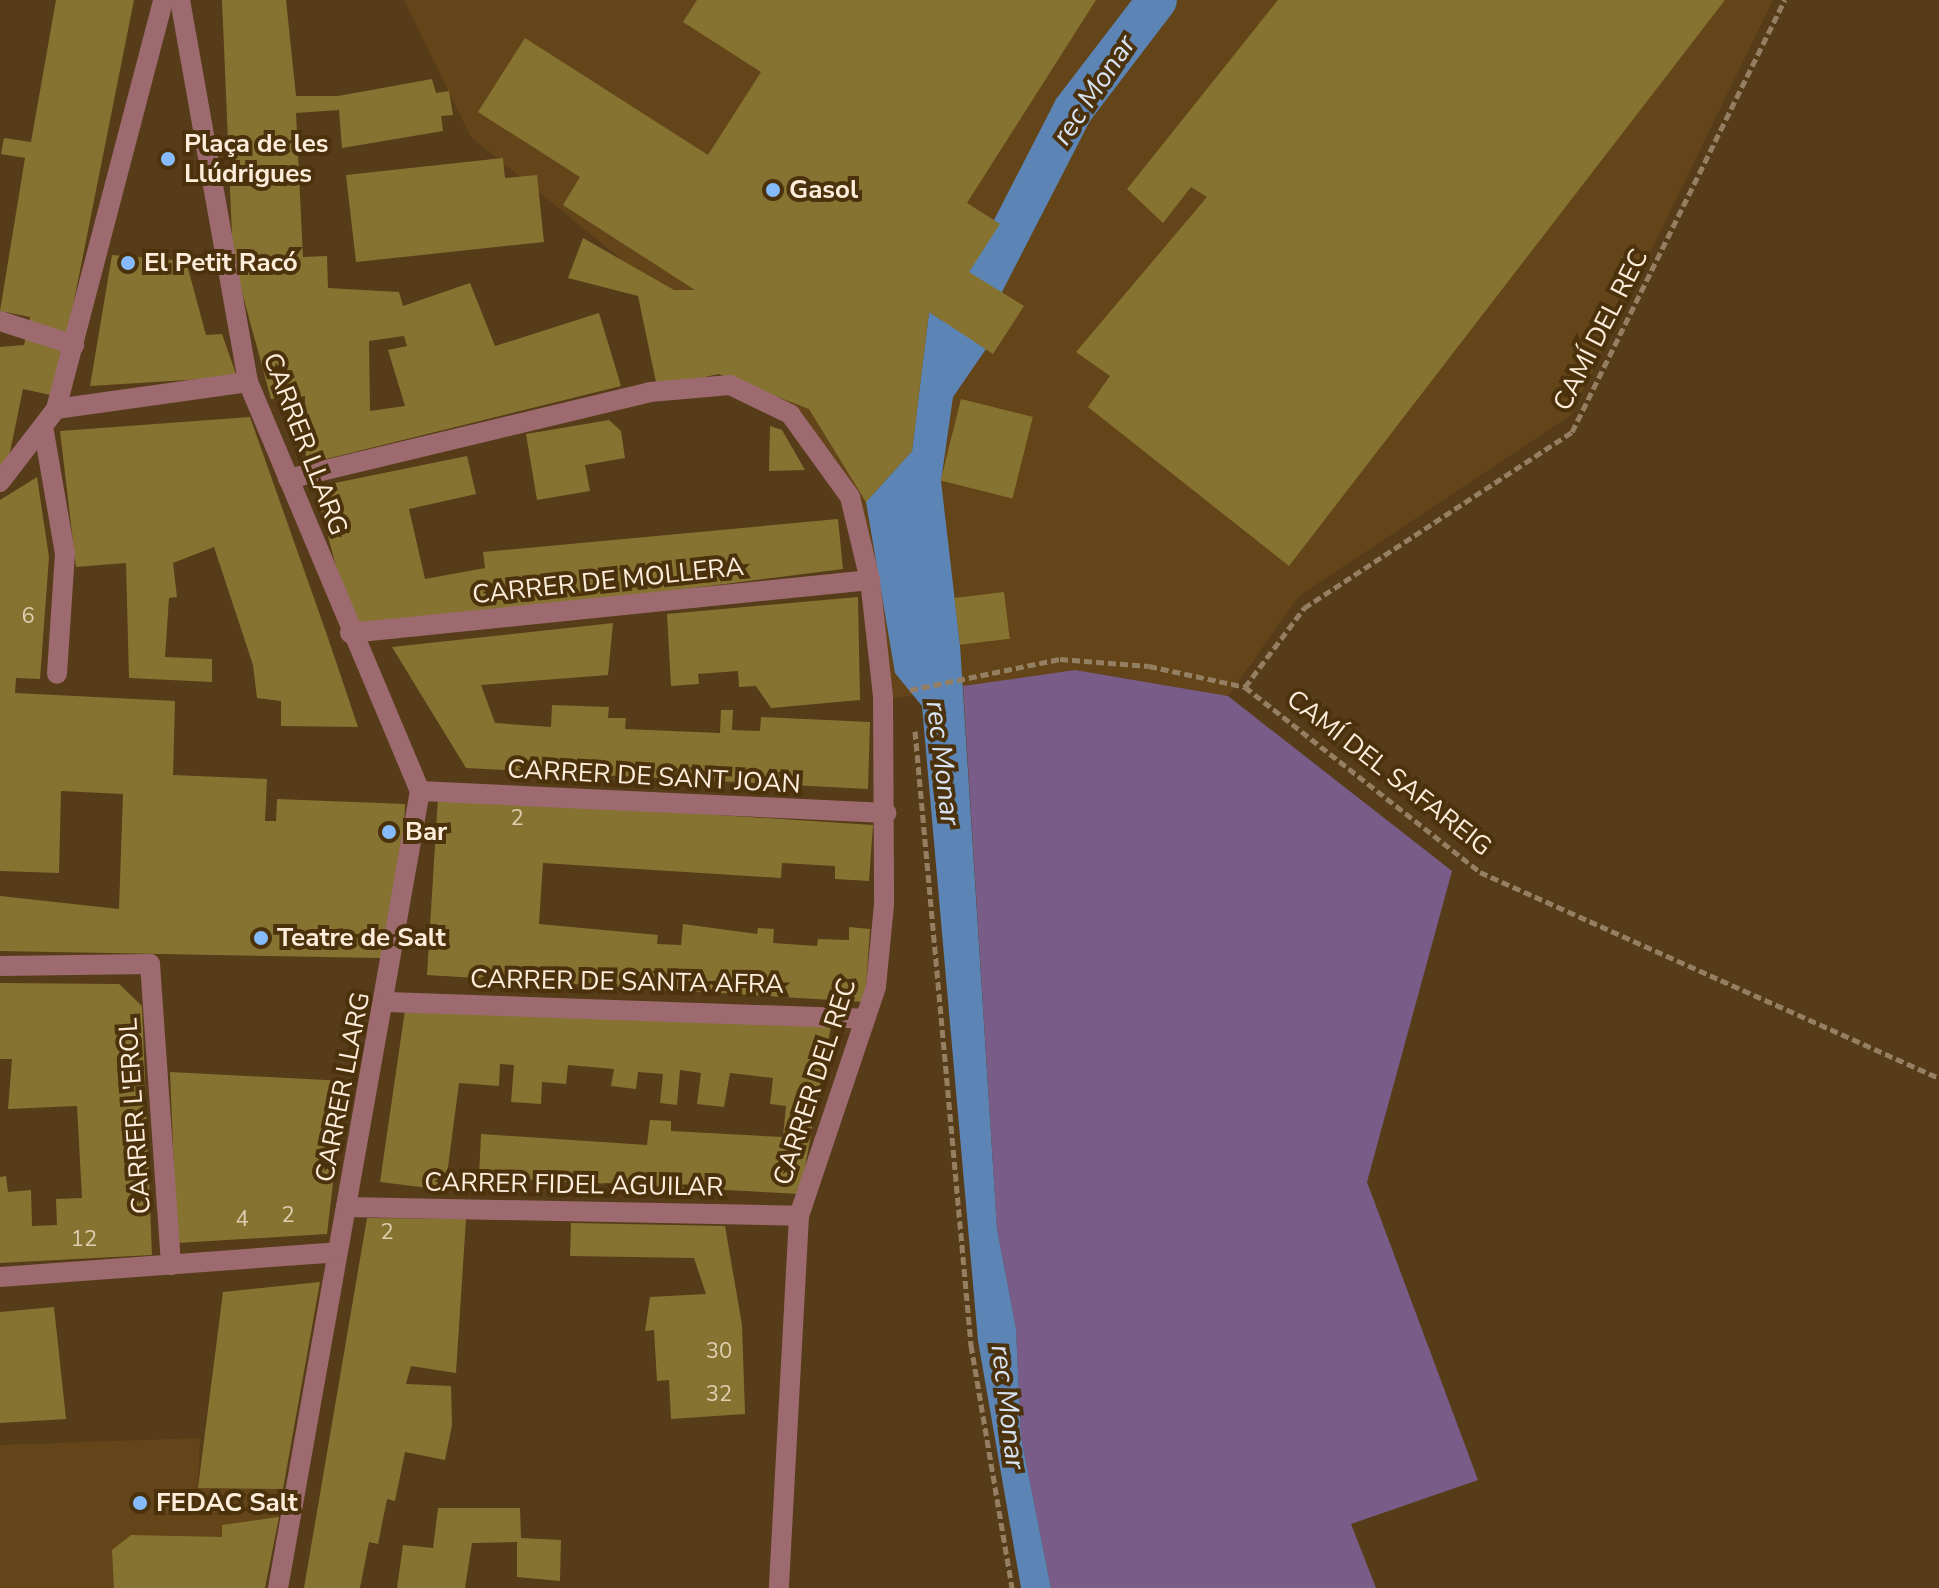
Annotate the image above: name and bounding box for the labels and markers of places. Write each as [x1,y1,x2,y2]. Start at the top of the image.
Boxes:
place label: Plaça de les Llúdrigues [184,128,329,190]
marker: Plaça de les Llúdrigues [159,150,177,168]
place label: Gasol [789,174,858,206]
marker: Gasol [764,181,782,199]
place label: El Petit Racó [144,247,298,279]
marker: El Petit Racó [119,254,137,272]
place label: Bar [405,816,447,848]
marker: Bar [380,823,398,841]
place label: Teatre de Salt [277,922,446,954]
marker: Teatre de Salt [252,929,270,947]
place label: FEDAC Salt [156,1487,298,1519]
marker: FEDAC Salt [131,1494,149,1512]

